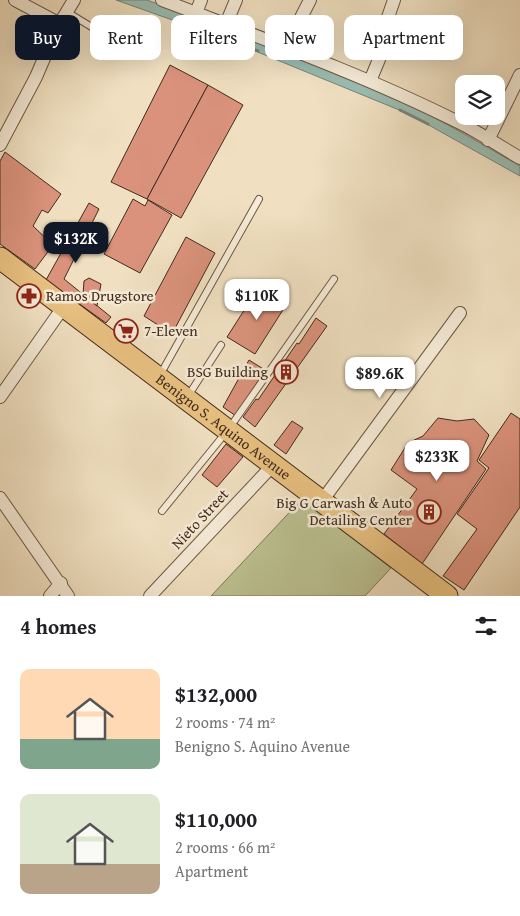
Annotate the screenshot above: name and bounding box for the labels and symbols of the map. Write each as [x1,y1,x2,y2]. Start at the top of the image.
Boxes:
pin: $132K [41,222,111,264]
pin: $110K [222,278,292,321]
pharmacy icon: Ramos Drugstore [16,283,42,309]
place label: Ramos Drugstore [46,285,154,306]
supermarket icon: 7-Eleven [113,318,139,344]
place label: 7-Eleven [144,320,198,341]
pin: $89.6K [339,356,421,399]
building icon: BSG Building [273,359,299,385]
place label: BSG Building [187,361,269,382]
street label: Benigno S. Aquino Avenue [152,369,295,484]
pin: $233K [402,440,472,482]
street label: Nieto Street [166,483,233,553]
place label: Big G Carwash & Auto Detailing Center [276,492,412,530]
building icon: Big G Carwash & Auto Detailing Center [416,499,442,525]

